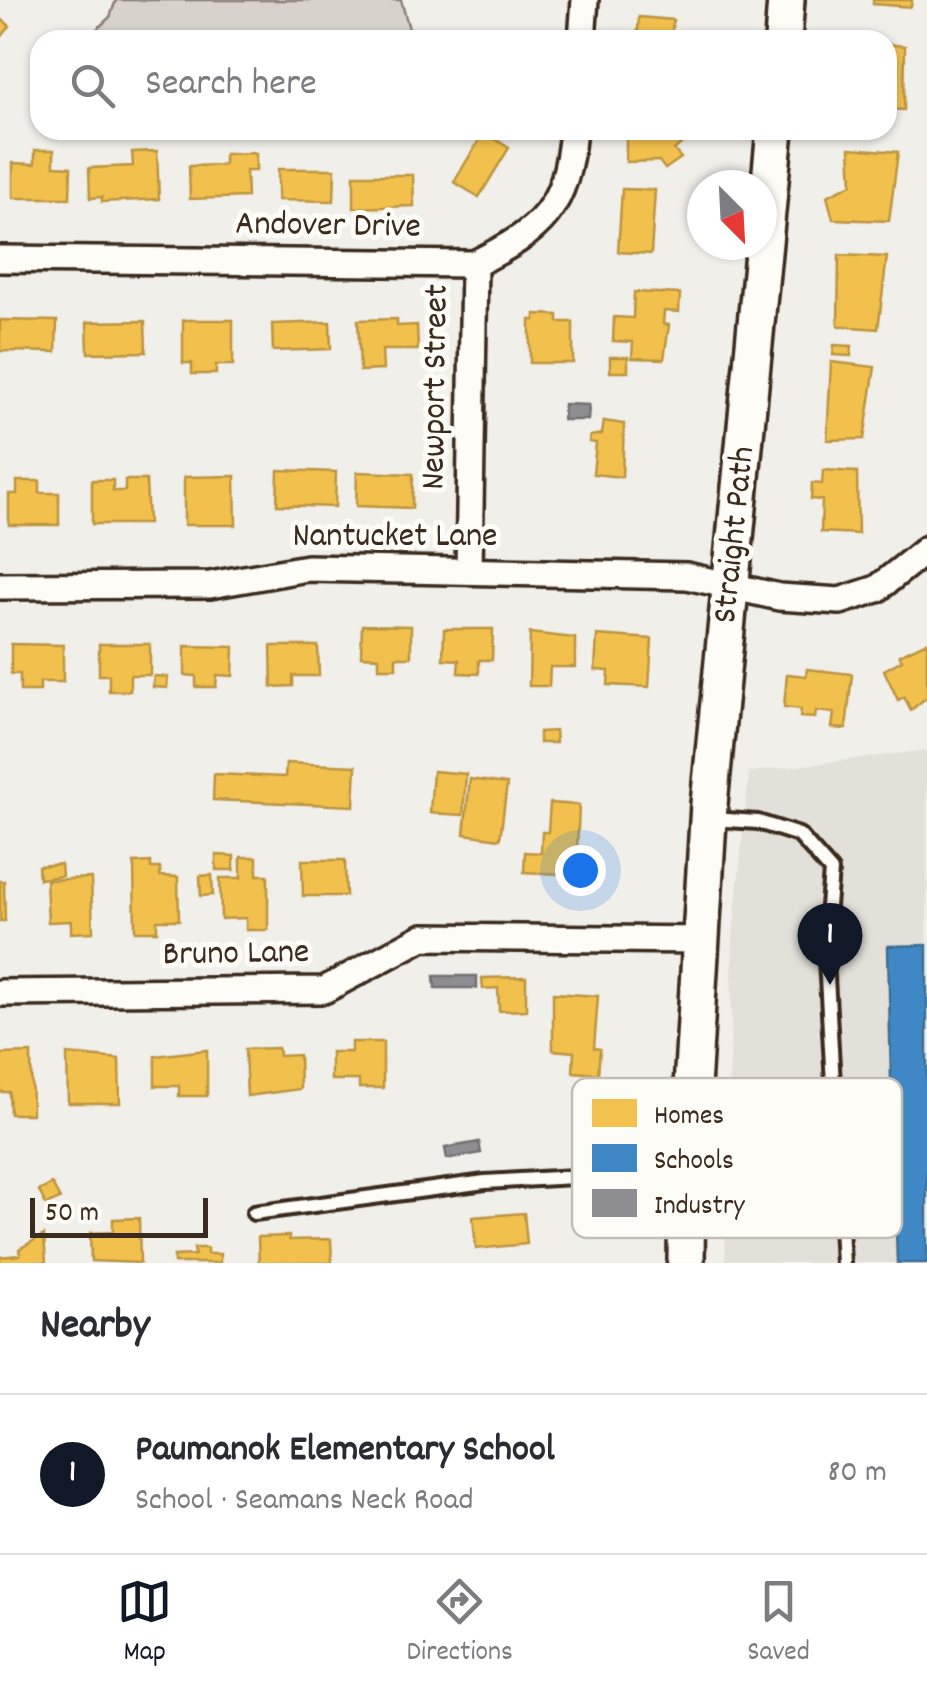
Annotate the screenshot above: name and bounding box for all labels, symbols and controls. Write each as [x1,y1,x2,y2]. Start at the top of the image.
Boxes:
search box [30,30,897,140]
icon: search [65,58,120,113]
text: Search here [145,58,317,113]
north arrow [687,170,777,260]
street label: Andover Drive [235,200,421,254]
street label: Newport Street [410,284,464,490]
street label: Straight Path [702,444,770,626]
street label: Nantucket Lane [293,513,497,563]
your location [555,845,606,896]
pin: 1 [798,902,862,985]
street label: Bruno Lane [162,929,310,981]
legend [572,1078,902,1238]
text: Homes [654,1098,724,1138]
text: Schools [654,1143,734,1183]
text: Industry [654,1188,745,1228]
scale bar [30,1193,208,1238]
text: 50 m [45,1195,99,1235]
text: Nearby [40,1298,150,1358]
text: Paumanok Elementary School [135,1424,555,1479]
text: 1 [69,1451,76,1497]
text: 80 m [827,1451,887,1497]
text: School · Seamans Neck Road [135,1479,474,1525]
tab: Map [117,1574,172,1674]
tab: Directions [407,1574,513,1674]
tab: Saved [747,1574,810,1674]

